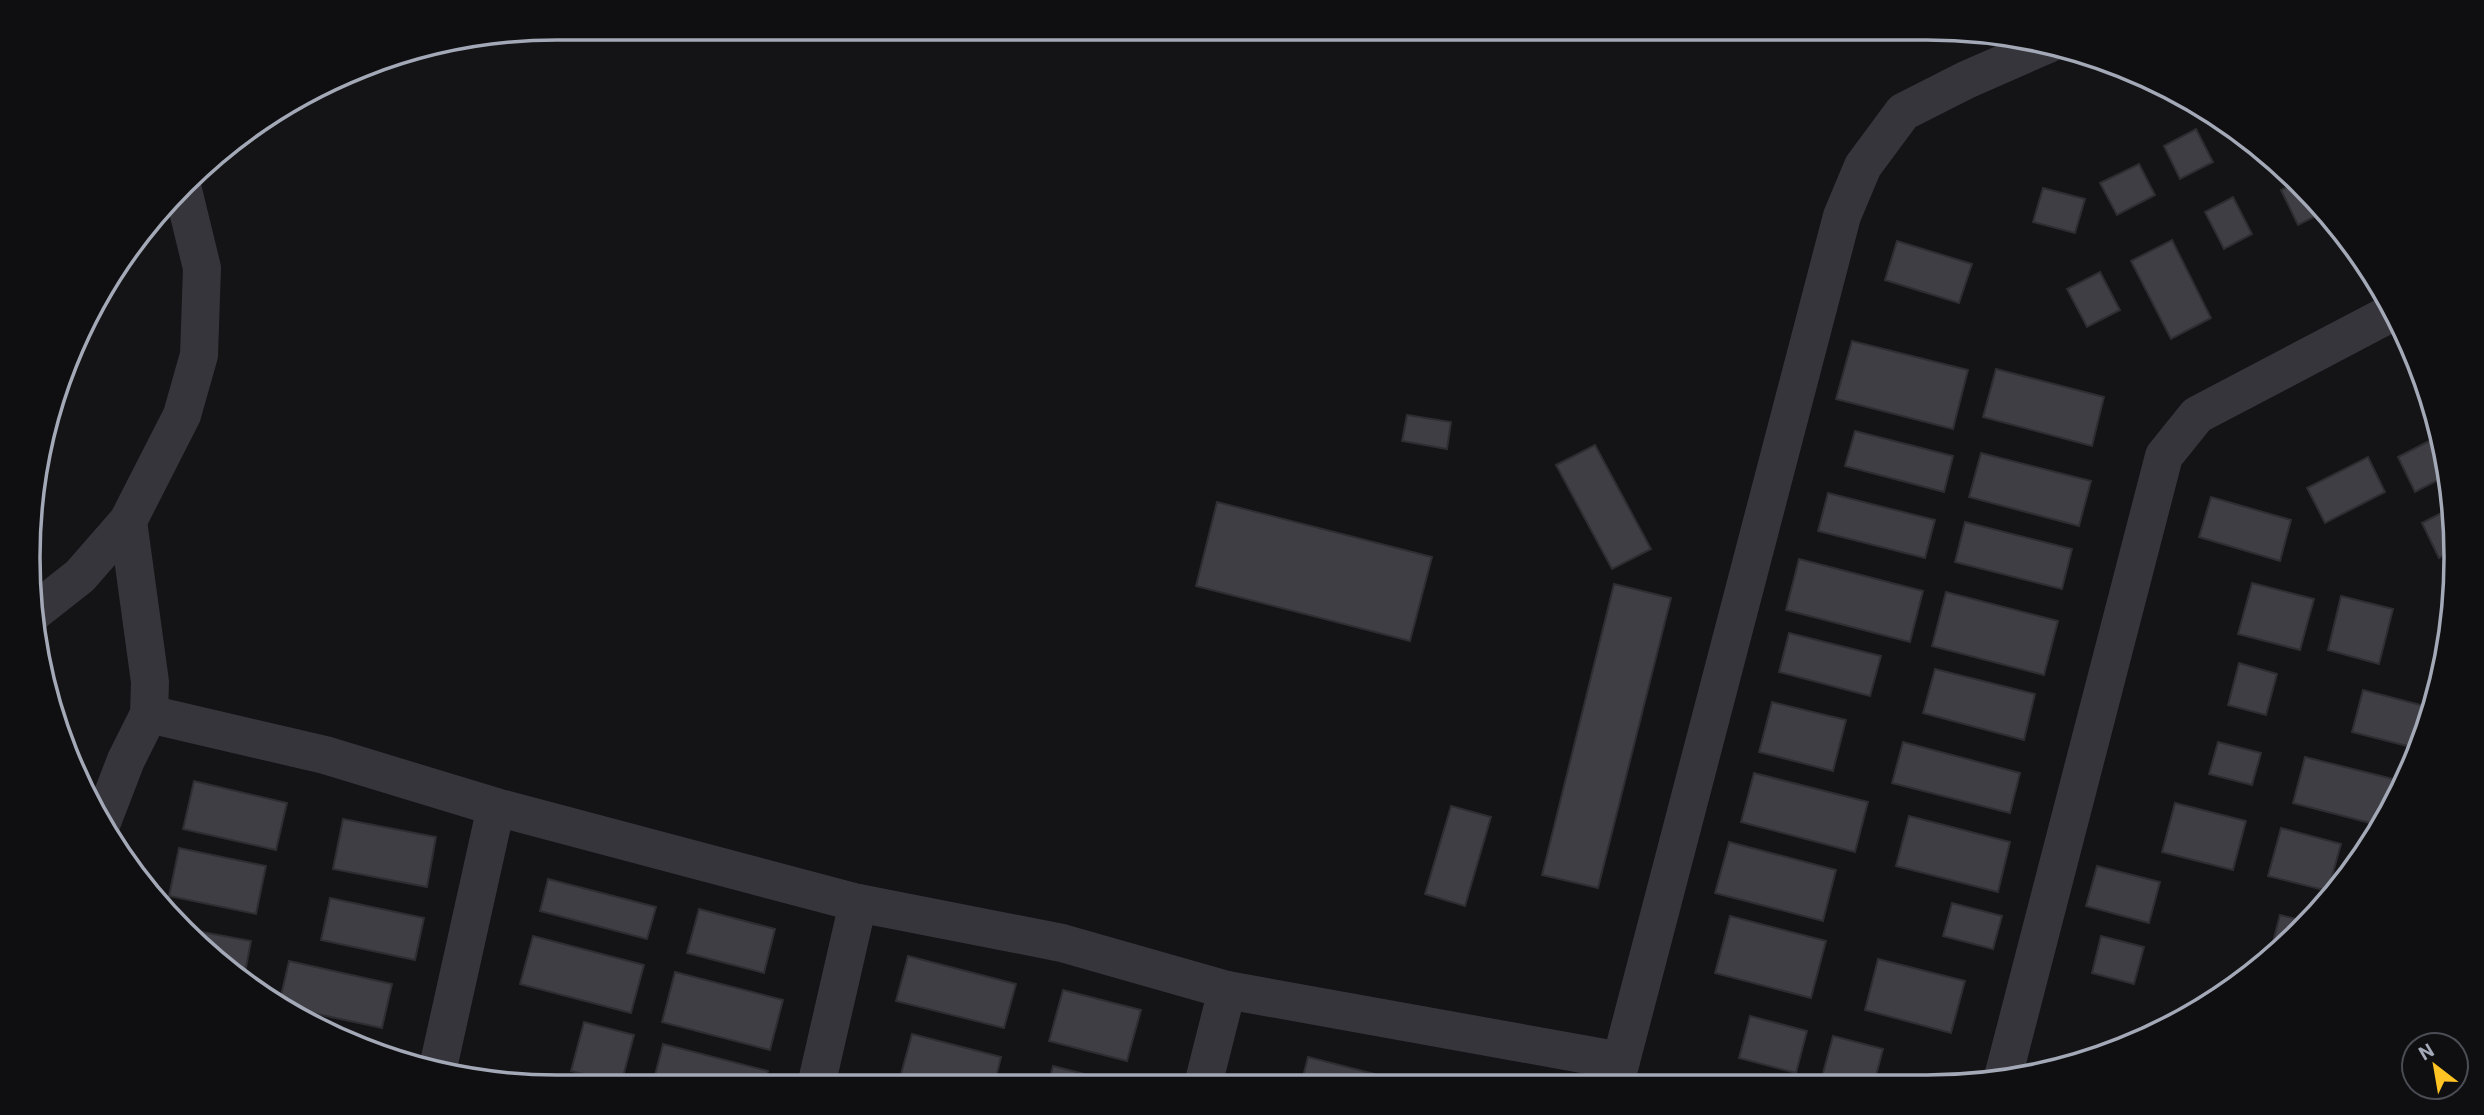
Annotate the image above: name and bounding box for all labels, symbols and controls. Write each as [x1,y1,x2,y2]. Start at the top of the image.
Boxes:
north arrow [2400,1031,2470,1101]
text: N [2415,1039,2438,1065]

